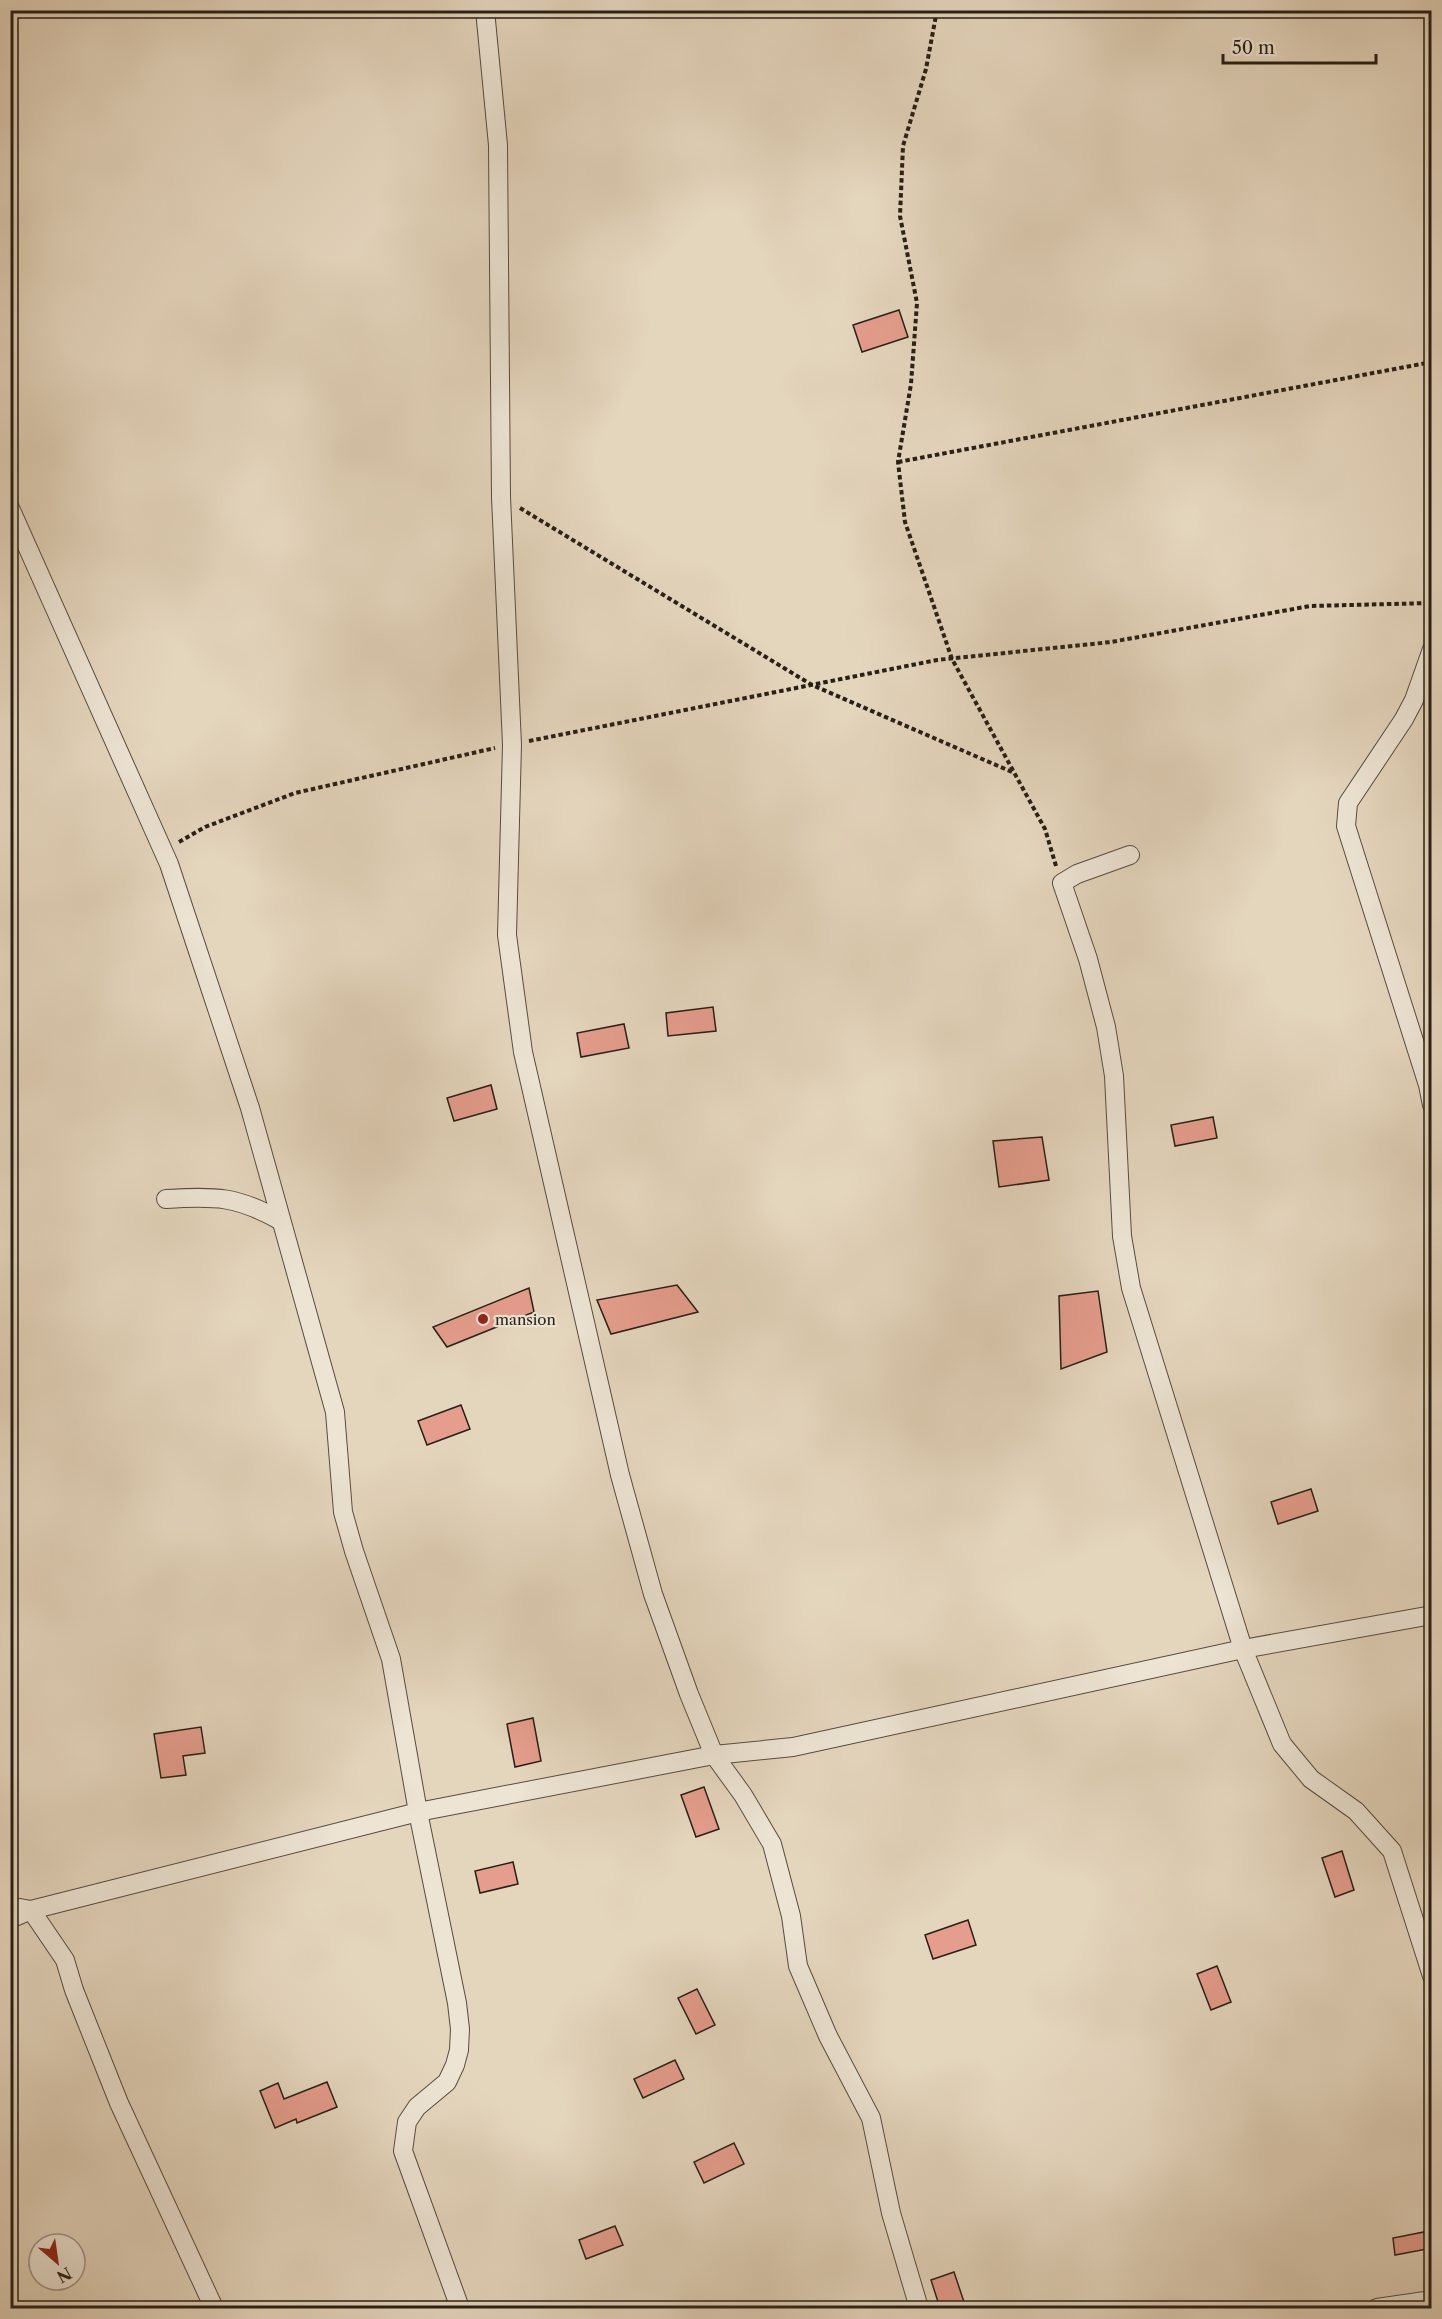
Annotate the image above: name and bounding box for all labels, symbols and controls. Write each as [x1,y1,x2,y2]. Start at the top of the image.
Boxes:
scale bar [1223,27,1376,65]
text: 50 m [1232,37,1275,59]
place label: mansion [495,1310,557,1329]
marker: mansion [476,1312,490,1326]
north arrow [27,2232,87,2292]
text: N [53,2263,75,2287]

